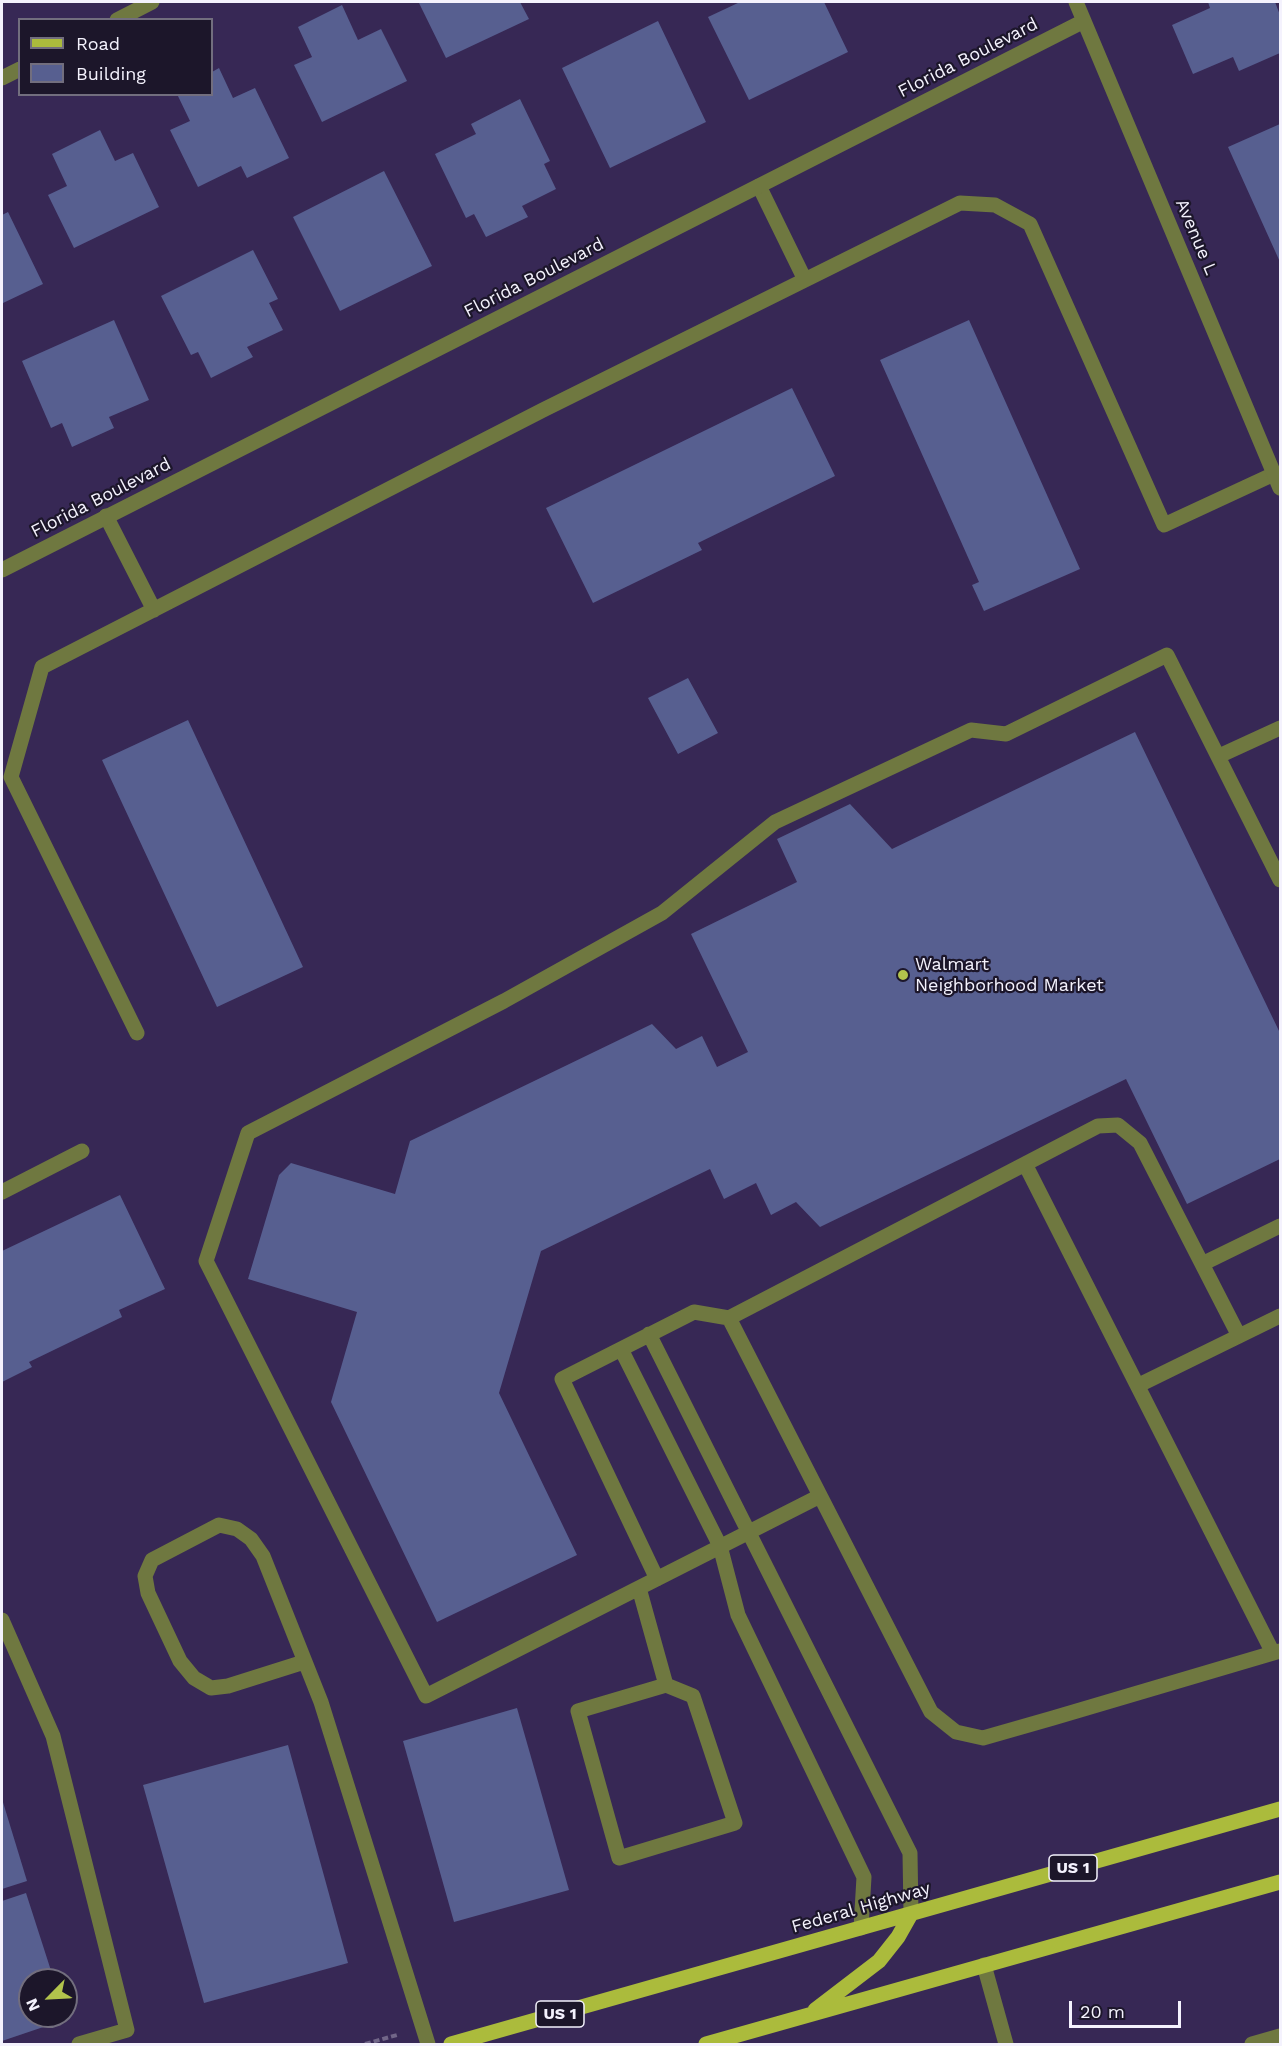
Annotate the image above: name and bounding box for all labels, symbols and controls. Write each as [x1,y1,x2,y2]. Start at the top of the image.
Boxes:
street label: Florida Boulevard [894,13,1042,103]
legend [18,18,213,96]
text: Road [76,33,120,54]
text: Building [76,63,146,84]
street label: Avenue L [1170,196,1222,278]
street label: Florida Boulevard [460,233,608,323]
street label: Florida Boulevard [27,453,175,543]
place label: Walmart Neighborhood Market [915,954,1104,996]
marker: Walmart Neighborhood Market [896,968,910,982]
road number: US 1 [1049,1855,1097,1881]
street label: Federal Highway [789,1878,933,1938]
north arrow [18,1968,78,2028]
scale bar [1072,1989,1184,2027]
text: N [22,1995,44,2014]
road number: US 1 [536,2001,584,2027]
text: 20 m [1080,2001,1125,2022]

